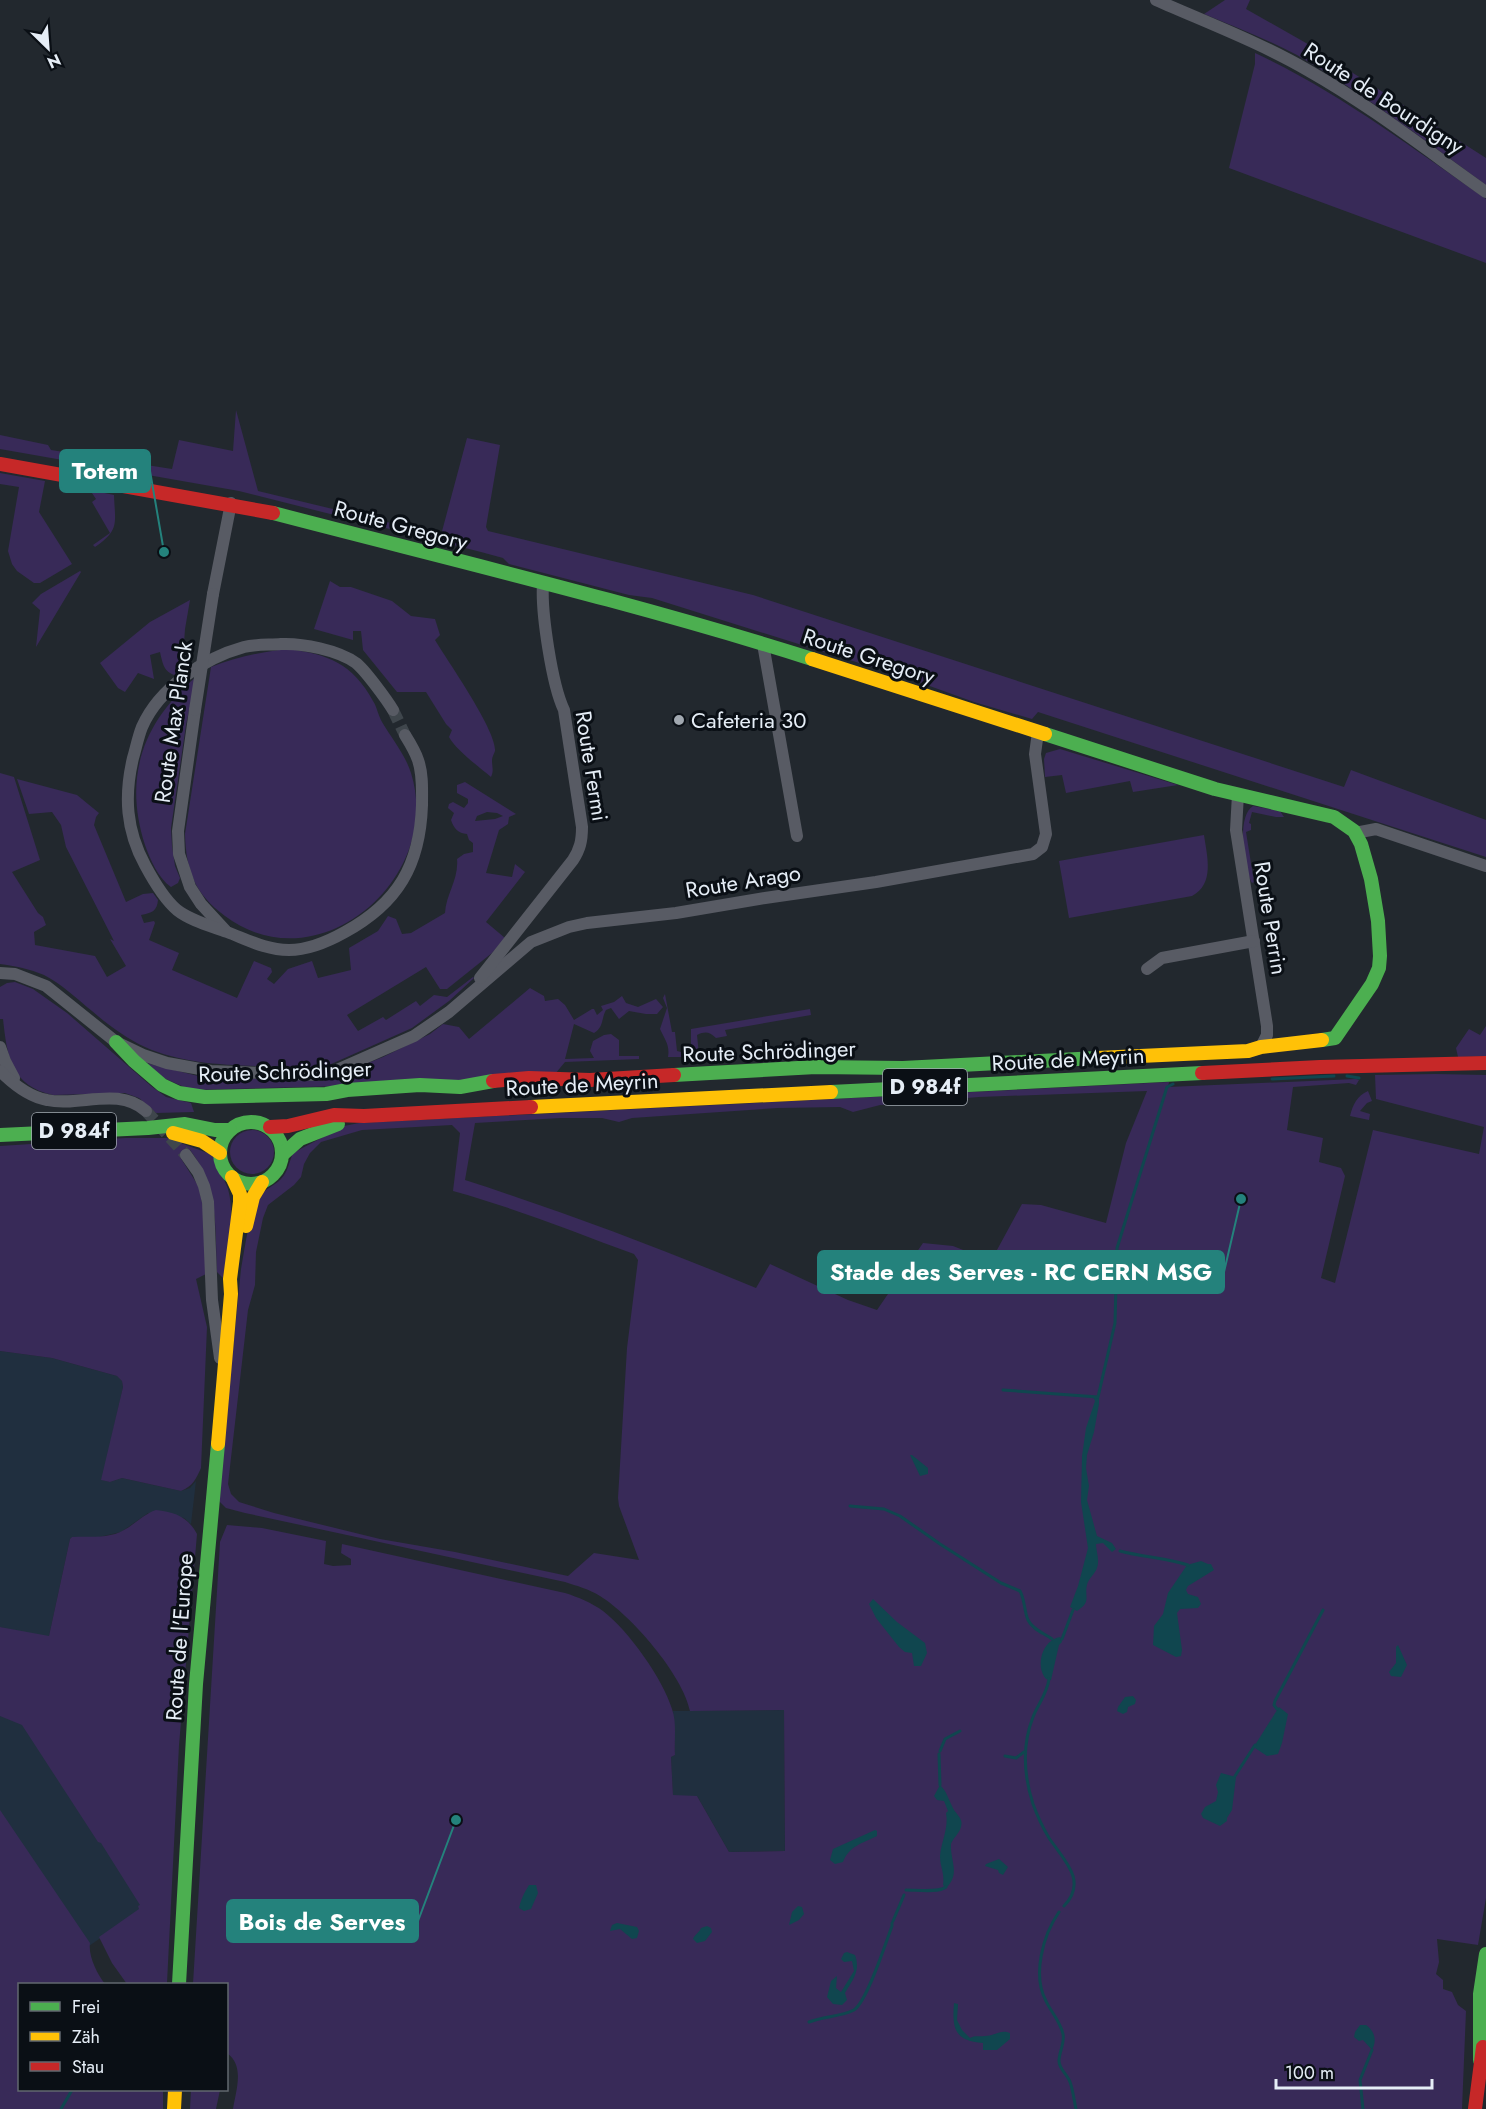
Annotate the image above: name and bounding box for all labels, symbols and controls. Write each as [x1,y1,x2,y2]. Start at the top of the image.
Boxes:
north arrow [18,18,78,78]
street label: Route de Bourdigny [1298,34,1471,162]
text: N [44,48,65,74]
callout: Totem [60,450,150,492]
text: Totem [72,453,138,488]
street label: Route Gregory [331,492,472,558]
street label: Route Gregory [799,620,939,693]
street label: Route Max Planck [146,639,200,805]
place label: Cafeteria 30 [691,704,807,736]
street label: Route Fermi [567,709,617,823]
marker: Cafeteria 30 [672,713,686,727]
street label: Route Arago [683,856,803,906]
street label: Route Perrin [1246,859,1296,977]
street label: Route Schrödinger [682,1032,857,1070]
street label: Route de Meyrin [991,1039,1145,1079]
street label: Route Schrödinger [198,1052,373,1090]
street label: Route de Meyrin [505,1064,659,1104]
road number: D 984f [883,1069,967,1105]
road number: D 984f [32,1113,116,1149]
callout: Stade des Serves - RC CERN MSG [818,1251,1224,1293]
text: Stade des Serves - RC CERN MSG [830,1254,1212,1289]
street label: Route de l'Europe [157,1552,201,1722]
callout: Bois de Serves [227,1900,418,1942]
text: Bois de Serves [239,1904,406,1939]
legend [18,1983,228,2091]
text: Frei [72,1994,101,2020]
text: Zäh [72,2024,100,2050]
scale bar [1276,2052,1432,2090]
text: Stau [72,2054,104,2080]
text: 100 m [1285,2060,1334,2086]

